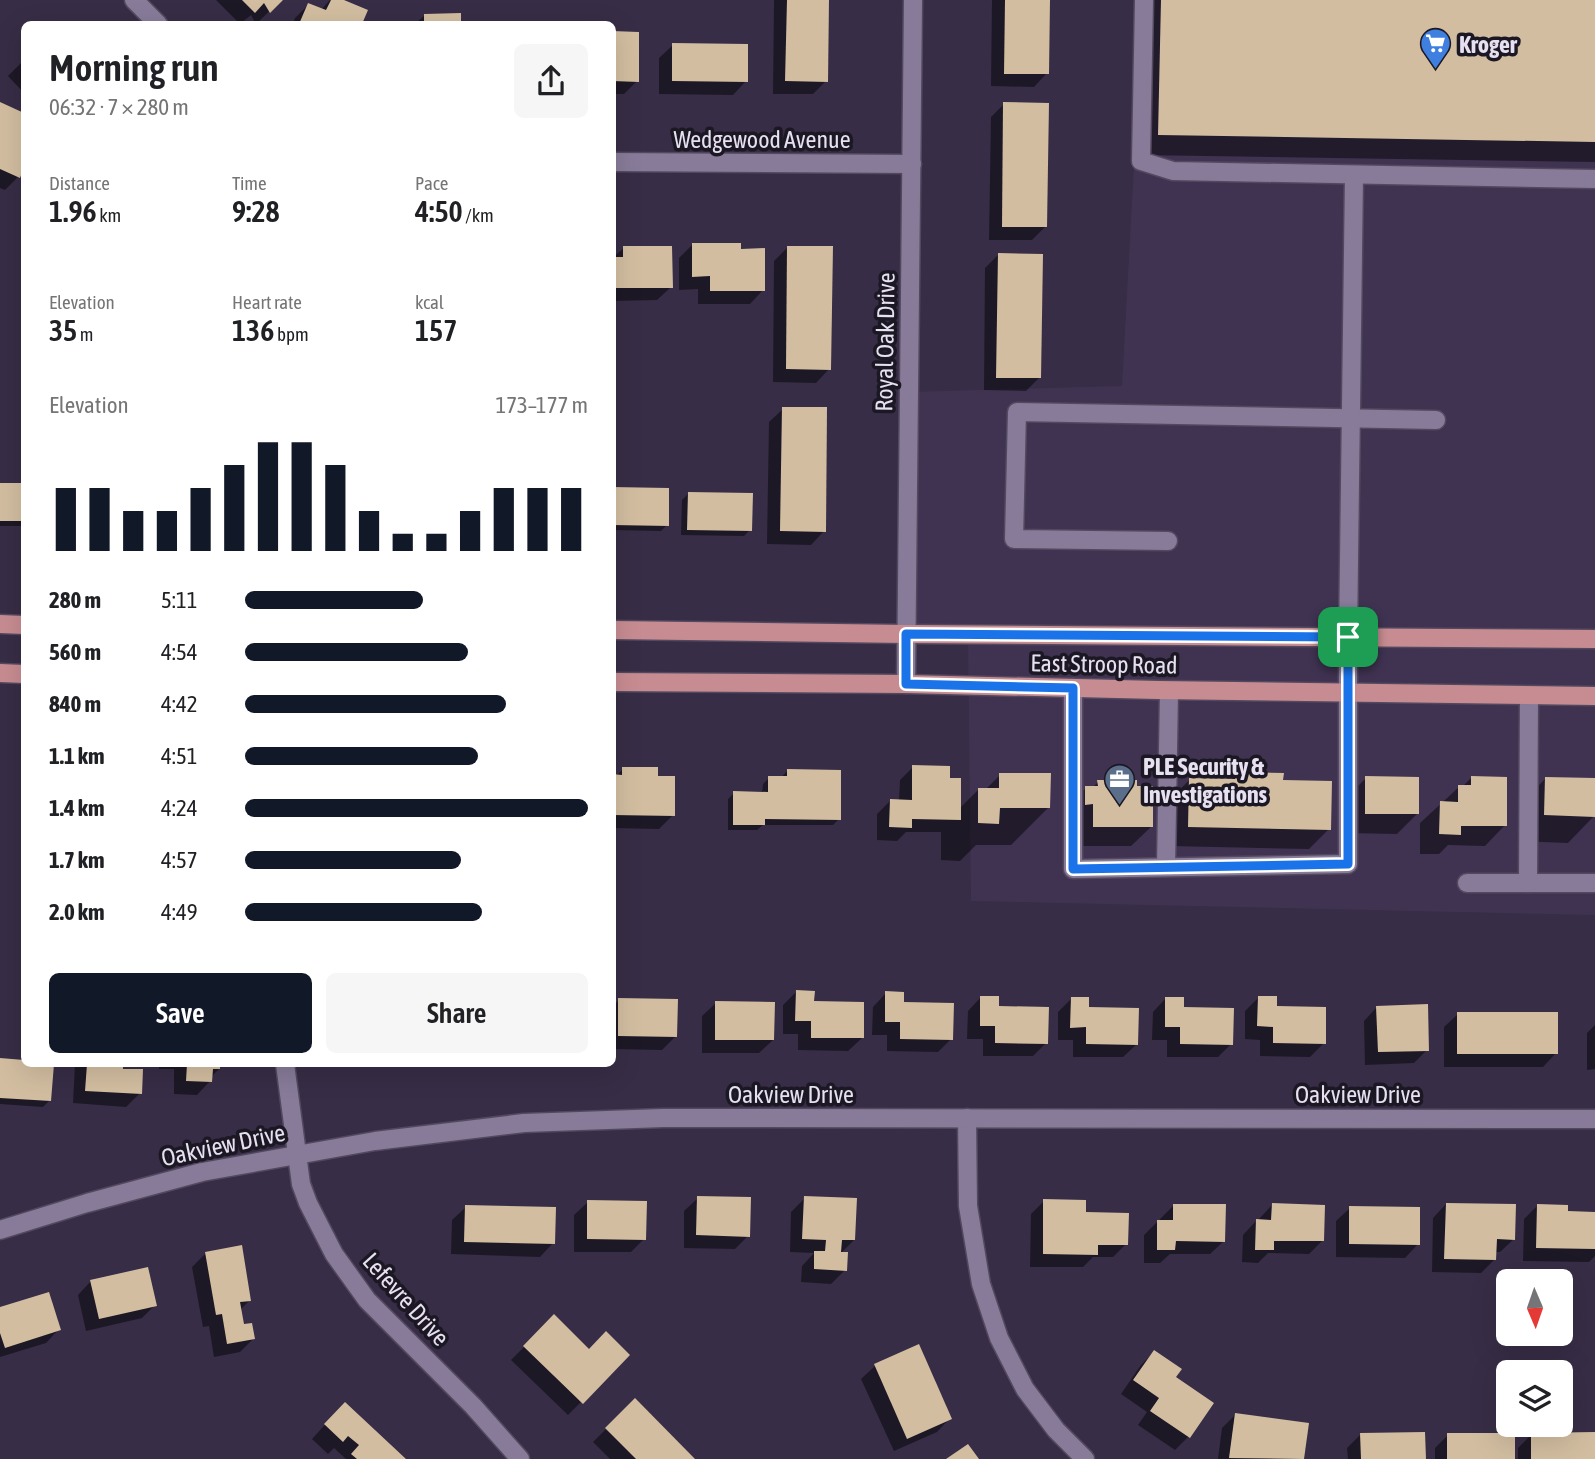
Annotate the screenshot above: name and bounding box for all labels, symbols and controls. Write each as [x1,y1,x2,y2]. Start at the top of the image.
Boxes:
supermarket icon: Kroger [1419,27,1453,71]
place label: Kroger [1459,31,1518,58]
button: share [514,44,588,118]
text: Morning run [49,46,219,89]
text: 06:32 · 7 × 280 m [49,94,189,120]
street label: Wedgewood Avenue [673,126,851,153]
text: Distance [49,172,110,194]
text: Time [232,172,267,194]
text: Pace [415,172,448,194]
text: 1.96 [49,194,97,228]
text: 9:28 [232,194,280,228]
text: 4:50 [415,194,463,228]
text: km [97,204,121,226]
text: /km [463,204,494,226]
street label: Royal Oak Drive [870,272,900,412]
text: Elevation [49,291,115,313]
text: Heart rate [232,291,302,313]
text: kcal [415,291,444,313]
text: 35 [49,313,77,347]
text: 136 [232,313,274,347]
text: 157 [415,313,457,347]
text: m [77,323,94,345]
text: bpm [274,323,309,345]
text: Elevation [49,392,129,418]
text: 173–177 m [495,392,588,418]
text: 280 m [49,587,101,613]
text: 5:11 [161,587,198,613]
pin [1318,607,1378,667]
icon: arrive [1329,618,1367,656]
text: 560 m [49,639,101,665]
text: 4:54 [161,639,198,665]
street label: East Stroop Road [1030,649,1178,679]
text: 840 m [49,691,101,717]
text: 4:42 [161,691,198,717]
text: 1.1 km [49,743,105,769]
text: 4:51 [161,743,198,769]
place label: PLE Security & Investigations [1143,753,1268,808]
office icon: PLE Security & Investigations [1103,763,1137,807]
text: 1.4 km [49,795,105,821]
text: 4:24 [161,795,198,821]
text: 1.7 km [49,847,105,873]
text: 4:57 [161,847,198,873]
text: 2.0 km [49,899,105,925]
text: 4:49 [161,899,198,925]
button: Save [49,973,312,1053]
button: Share [326,973,588,1053]
street label: Oakview Drive [728,1081,854,1108]
street label: Oakview Drive [1295,1081,1421,1108]
street label: Oakview Drive [159,1119,287,1171]
street label: Lefevre Drive [357,1247,455,1351]
north arrow [1496,1269,1573,1346]
map controls [1496,1269,1573,1437]
button: layers [1496,1360,1573,1437]

